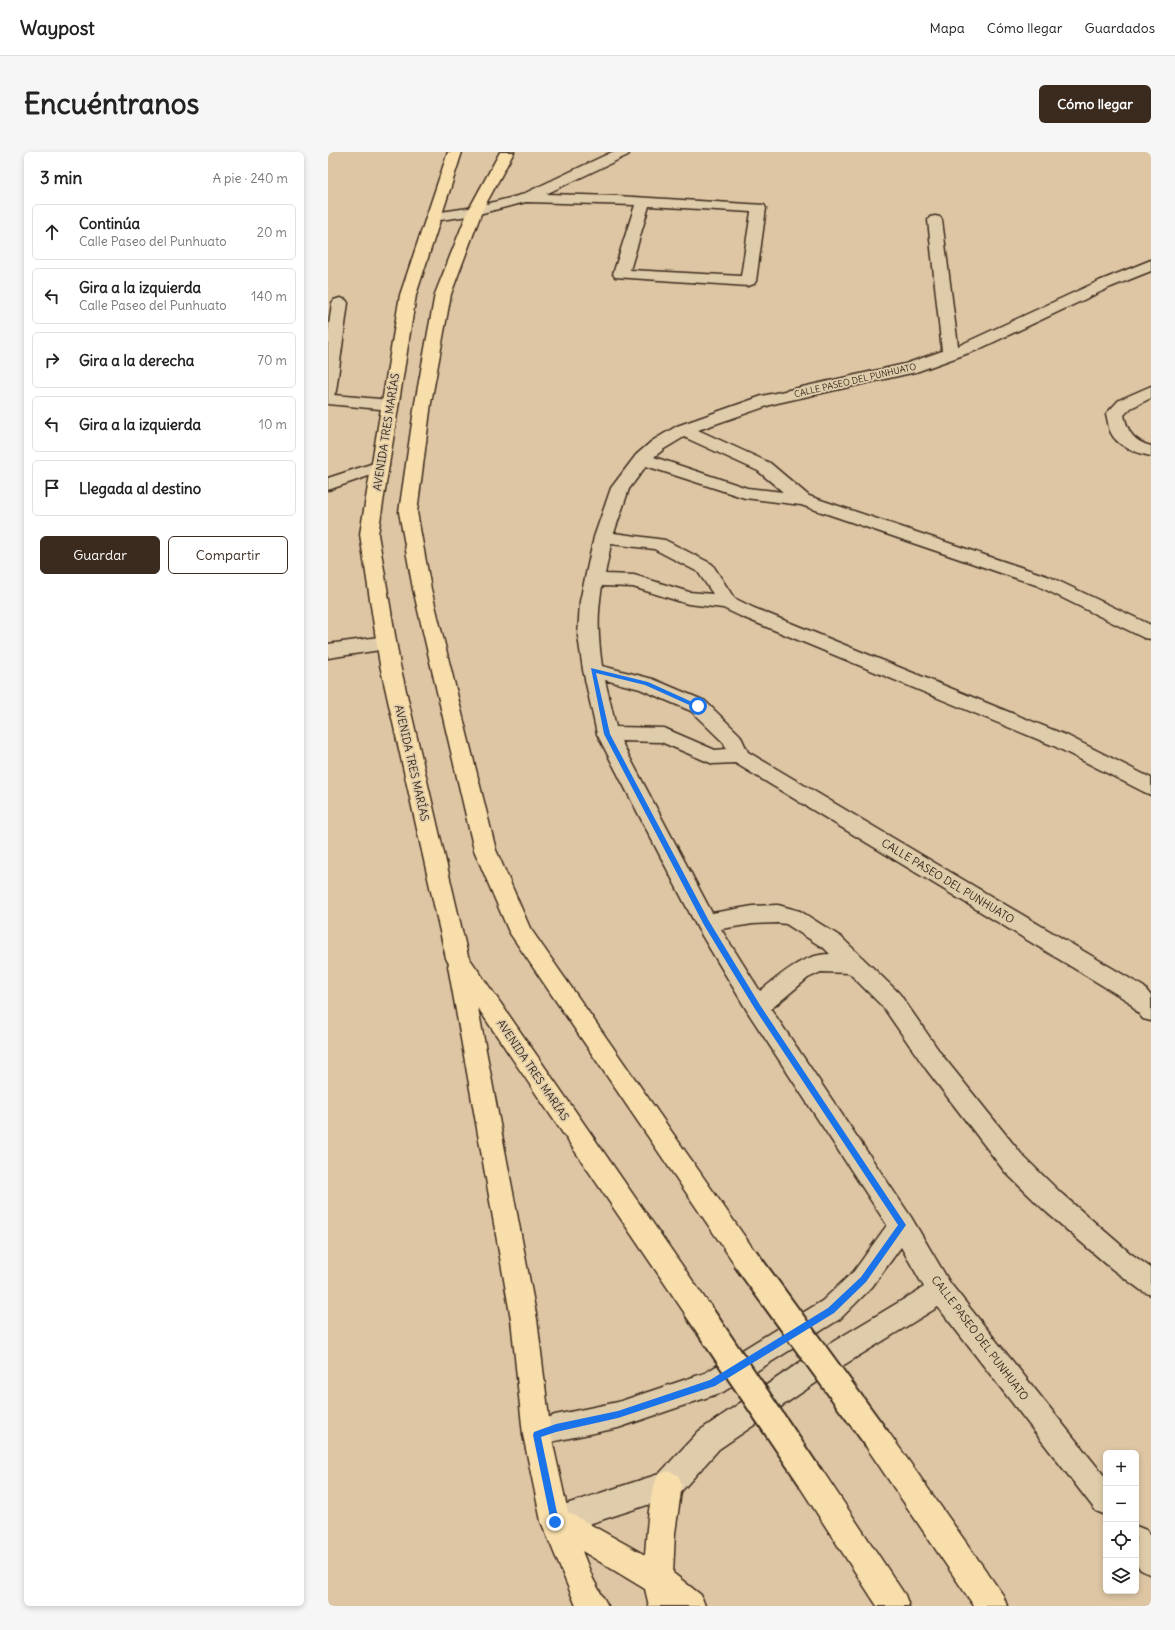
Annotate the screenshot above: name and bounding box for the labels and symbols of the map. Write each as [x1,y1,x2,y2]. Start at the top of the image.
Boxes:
street label: CALLE PASEO DEL PUNHUATO [793,361,917,399]
street label: AVENIDA TRES MARÍAS [369,372,402,492]
route start [689,697,707,715]
street label: AVENIDA TRES MARÍAS [392,703,433,822]
street label: CALLE PASEO DEL PUNHUATO [879,836,1017,926]
street label: AVENIDA TRES MARÍAS [494,1016,573,1123]
street label: CALLE PASEO DEL PUNHUATO [928,1273,1032,1403]
route end [546,1513,564,1531]

